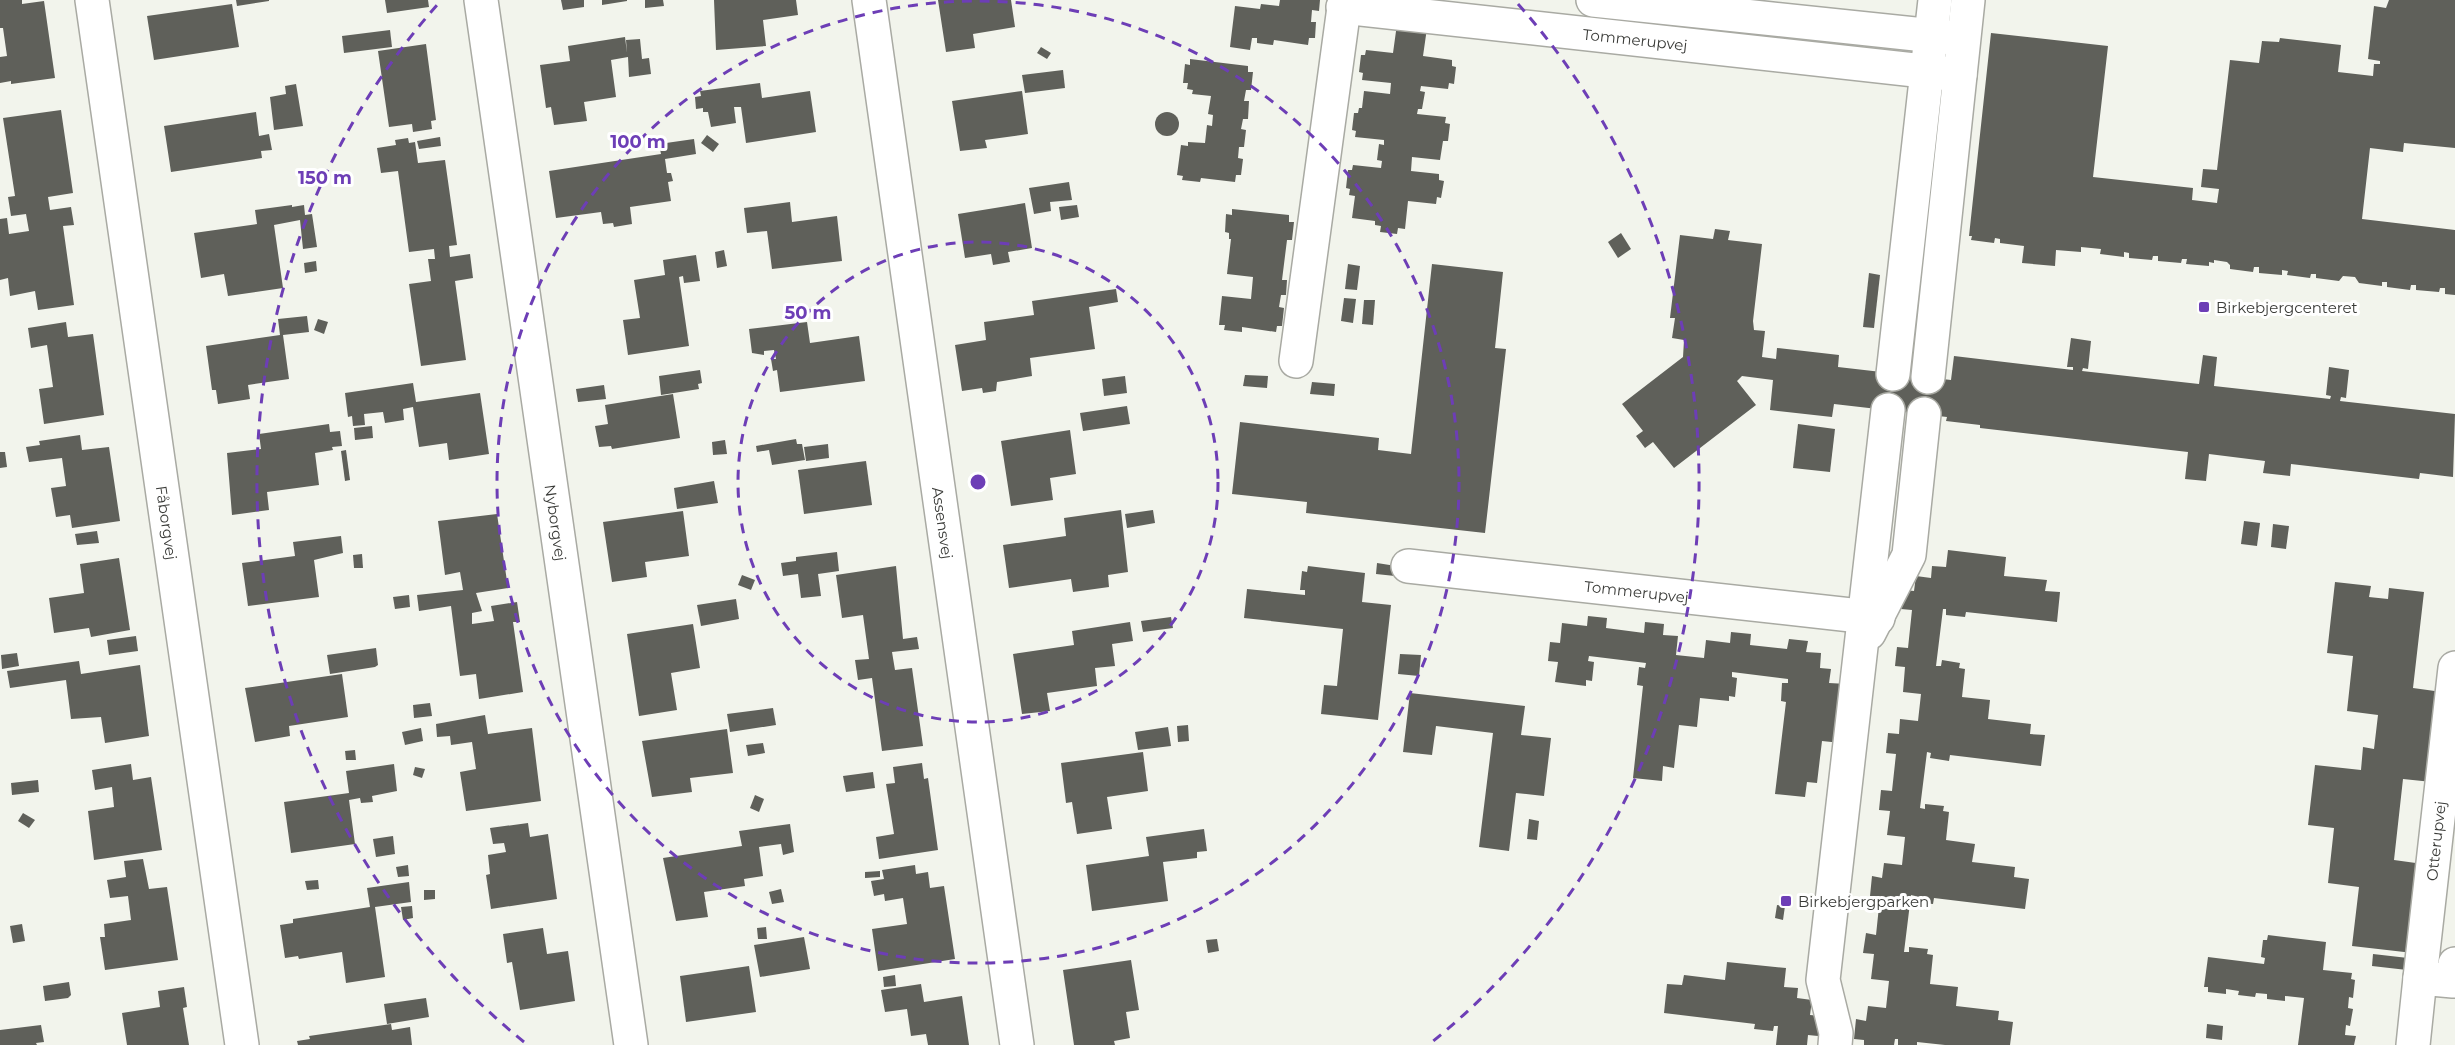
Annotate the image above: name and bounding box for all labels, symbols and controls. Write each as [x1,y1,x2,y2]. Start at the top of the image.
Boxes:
street label: Tommerupvej [1582,24,1689,54]
text: 100 m [610,131,666,153]
text: 150 m [298,167,352,189]
place label: Birkebjergcenteret [2216,298,2358,317]
marker: Birkebjergcenteret [2197,300,2211,314]
text: 50 m [785,302,831,324]
centre of rings [968,472,988,492]
street label: Nyborgvej [541,483,571,562]
street label: Fåborgvej [152,484,182,561]
street label: Assensvej [929,485,958,560]
street label: Tommerupvej [1583,576,1690,607]
street label: Otterupvej [2422,800,2449,882]
place label: Birkebjergparken [1798,892,1929,911]
marker: Birkebjergparken [1779,894,1793,908]

